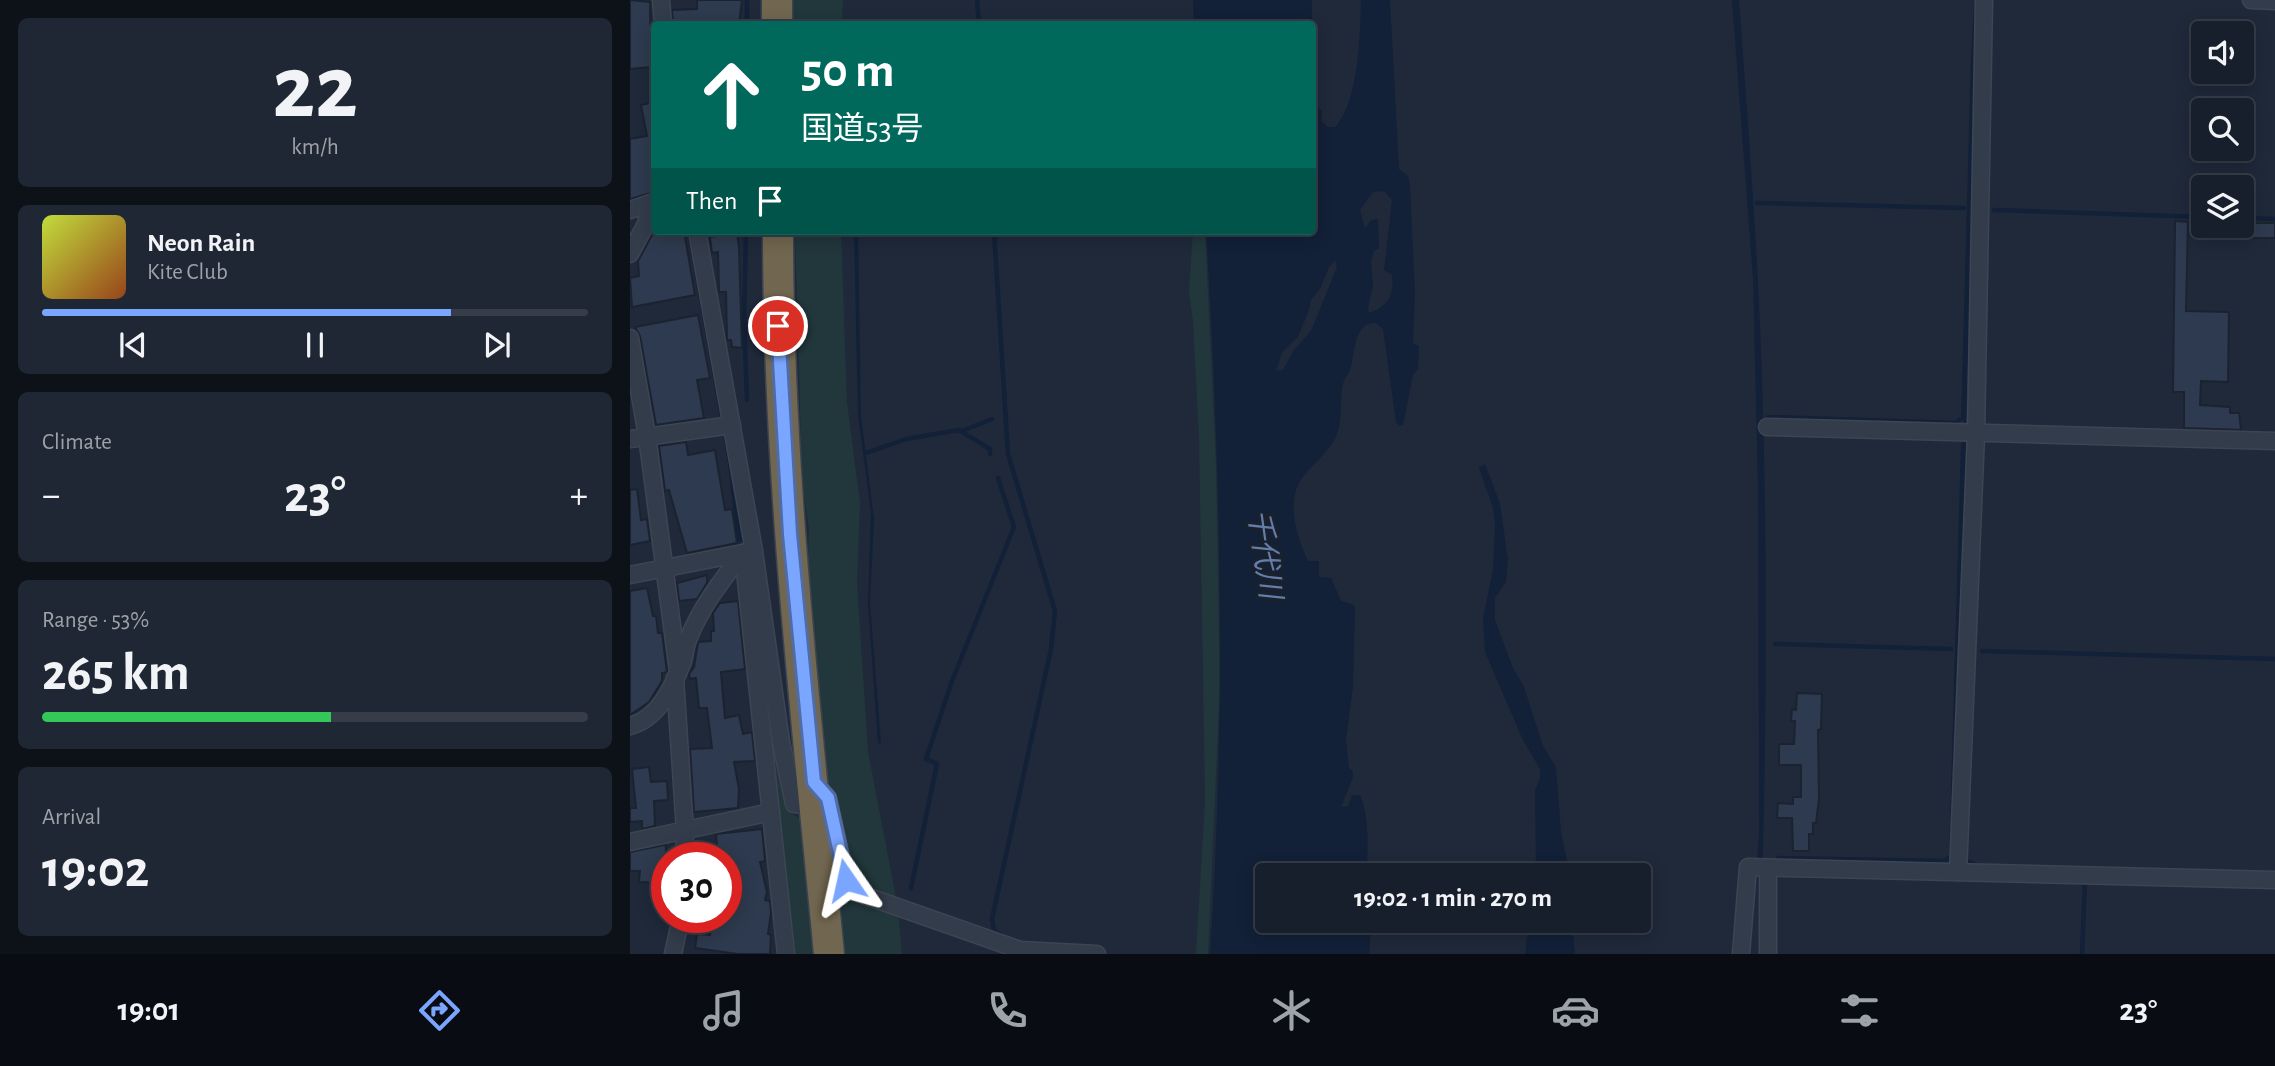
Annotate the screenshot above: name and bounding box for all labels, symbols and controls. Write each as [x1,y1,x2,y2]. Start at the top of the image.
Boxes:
map controls [2191,21,2254,238]
button: sound [2191,21,2254,84]
text: 22 [272,43,358,134]
text: 50 m [801,47,895,96]
icon: ahead [686,49,777,140]
button: search [2191,98,2254,161]
text: 国道53号 [801,113,924,145]
text: km/h [291,136,339,159]
button: layers [2191,175,2254,238]
icon: arrive [751,182,789,220]
text: Then [686,188,737,214]
text: Neon Rain [147,230,255,256]
text: Kite Club [147,261,228,284]
pin [748,296,808,356]
icon: arrive [759,307,797,345]
icon: previous [114,326,152,364]
icon: pause [296,326,334,364]
icon: next [478,326,516,364]
text: Climate [42,431,112,454]
text: 23° [284,469,346,521]
text: − [42,477,60,515]
text: + [570,477,588,515]
water label: 千代川 [1243,507,1287,604]
text: Range · 53% [42,609,149,632]
text: 265 km [42,647,190,699]
text: Arrival [42,806,101,829]
speed limit sign: 30 [651,842,742,933]
position arrow [809,843,883,917]
text: 19:02 [42,844,149,896]
text: 19:02 · 1 min · 270 m [1354,885,1552,911]
icon: directions [415,986,464,1035]
icon: music [699,986,748,1035]
icon: phone [983,986,1032,1035]
icon: climate [1267,986,1316,1035]
icon: car [1551,986,1600,1035]
icon: filters [1835,986,1884,1035]
text: 19:01 [118,994,180,1026]
text: 23° [2119,994,2157,1026]

